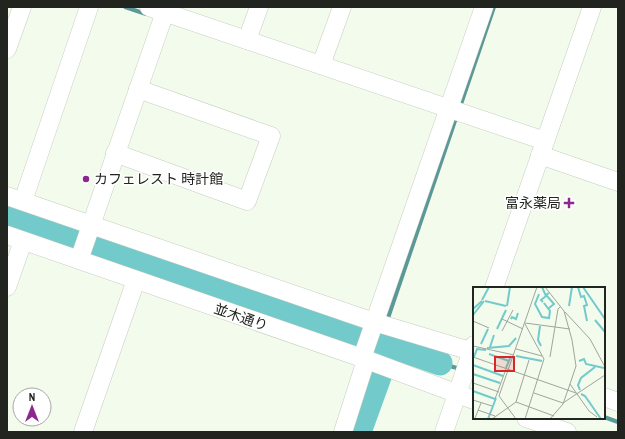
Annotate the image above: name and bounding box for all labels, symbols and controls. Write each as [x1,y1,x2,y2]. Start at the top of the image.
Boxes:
place label: カフェレスト 時計館 [94,170,223,188]
marker: カフェレスト 時計館 [81,174,91,184]
place label: 富永薬局 [505,194,561,212]
marker: 富永薬局 [564,198,574,208]
inset map [473,287,605,419]
street label: 並木通り [212,299,270,335]
north arrow [12,387,52,427]
text: N [29,390,35,404]

